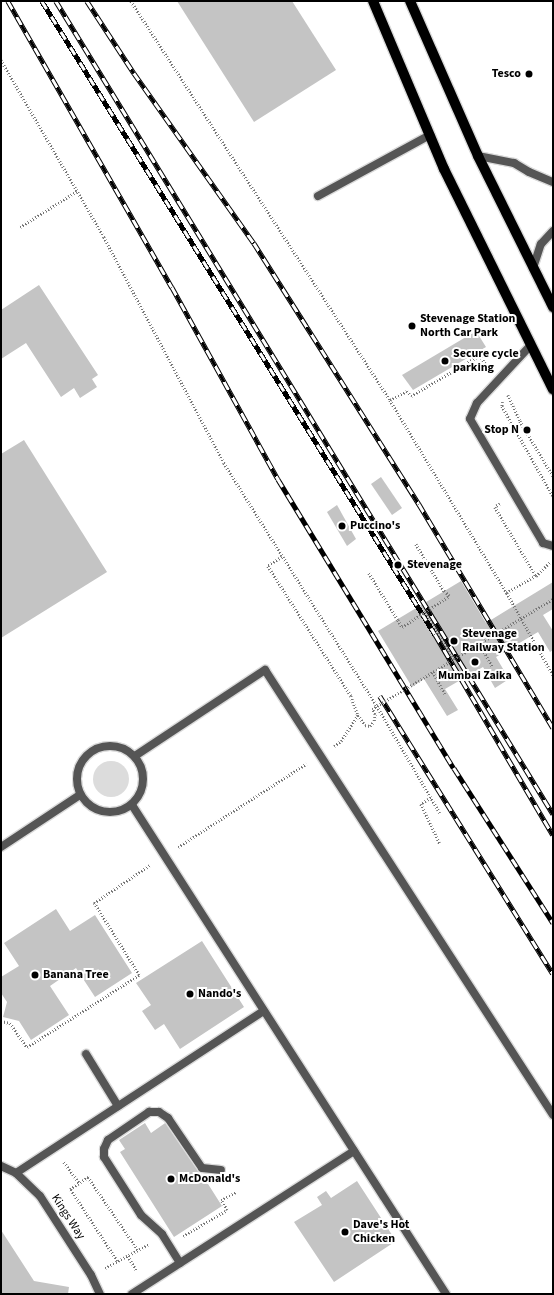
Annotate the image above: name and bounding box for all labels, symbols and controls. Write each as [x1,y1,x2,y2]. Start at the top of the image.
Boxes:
place label: Tesco [492,67,521,81]
marker: Tesco [524,69,534,79]
place label: Stevenage Station North Car Park [420,312,515,340]
marker: Stevenage Station North Car Park [407,321,417,331]
place label: Secure cycle parking [453,347,519,375]
marker: Secure cycle parking [440,356,450,366]
place label: Stop N [484,423,519,437]
marker: Stop N [522,425,532,435]
place label: Puccino's [350,519,400,533]
marker: Puccino's [337,521,347,531]
place label: Stevenage [407,558,462,572]
marker: Stevenage [392,559,404,571]
place label: Stevenage Railway Station [462,627,545,655]
marker: Stevenage Railway Station [449,636,459,646]
marker: Mumbai Zaika [470,657,480,667]
place label: Mumbai Zaika [438,669,512,683]
place label: Banana Tree [43,968,109,982]
marker: Banana Tree [30,970,40,980]
place label: Nando's [198,987,241,1001]
marker: Nando's [185,989,195,999]
place label: McDonald's [179,1172,240,1186]
marker: McDonald's [166,1174,176,1184]
street label: Kings Way [48,1192,88,1242]
place label: Dave's Hot Chicken [353,1218,409,1246]
marker: Dave's Hot Chicken [340,1227,350,1237]

